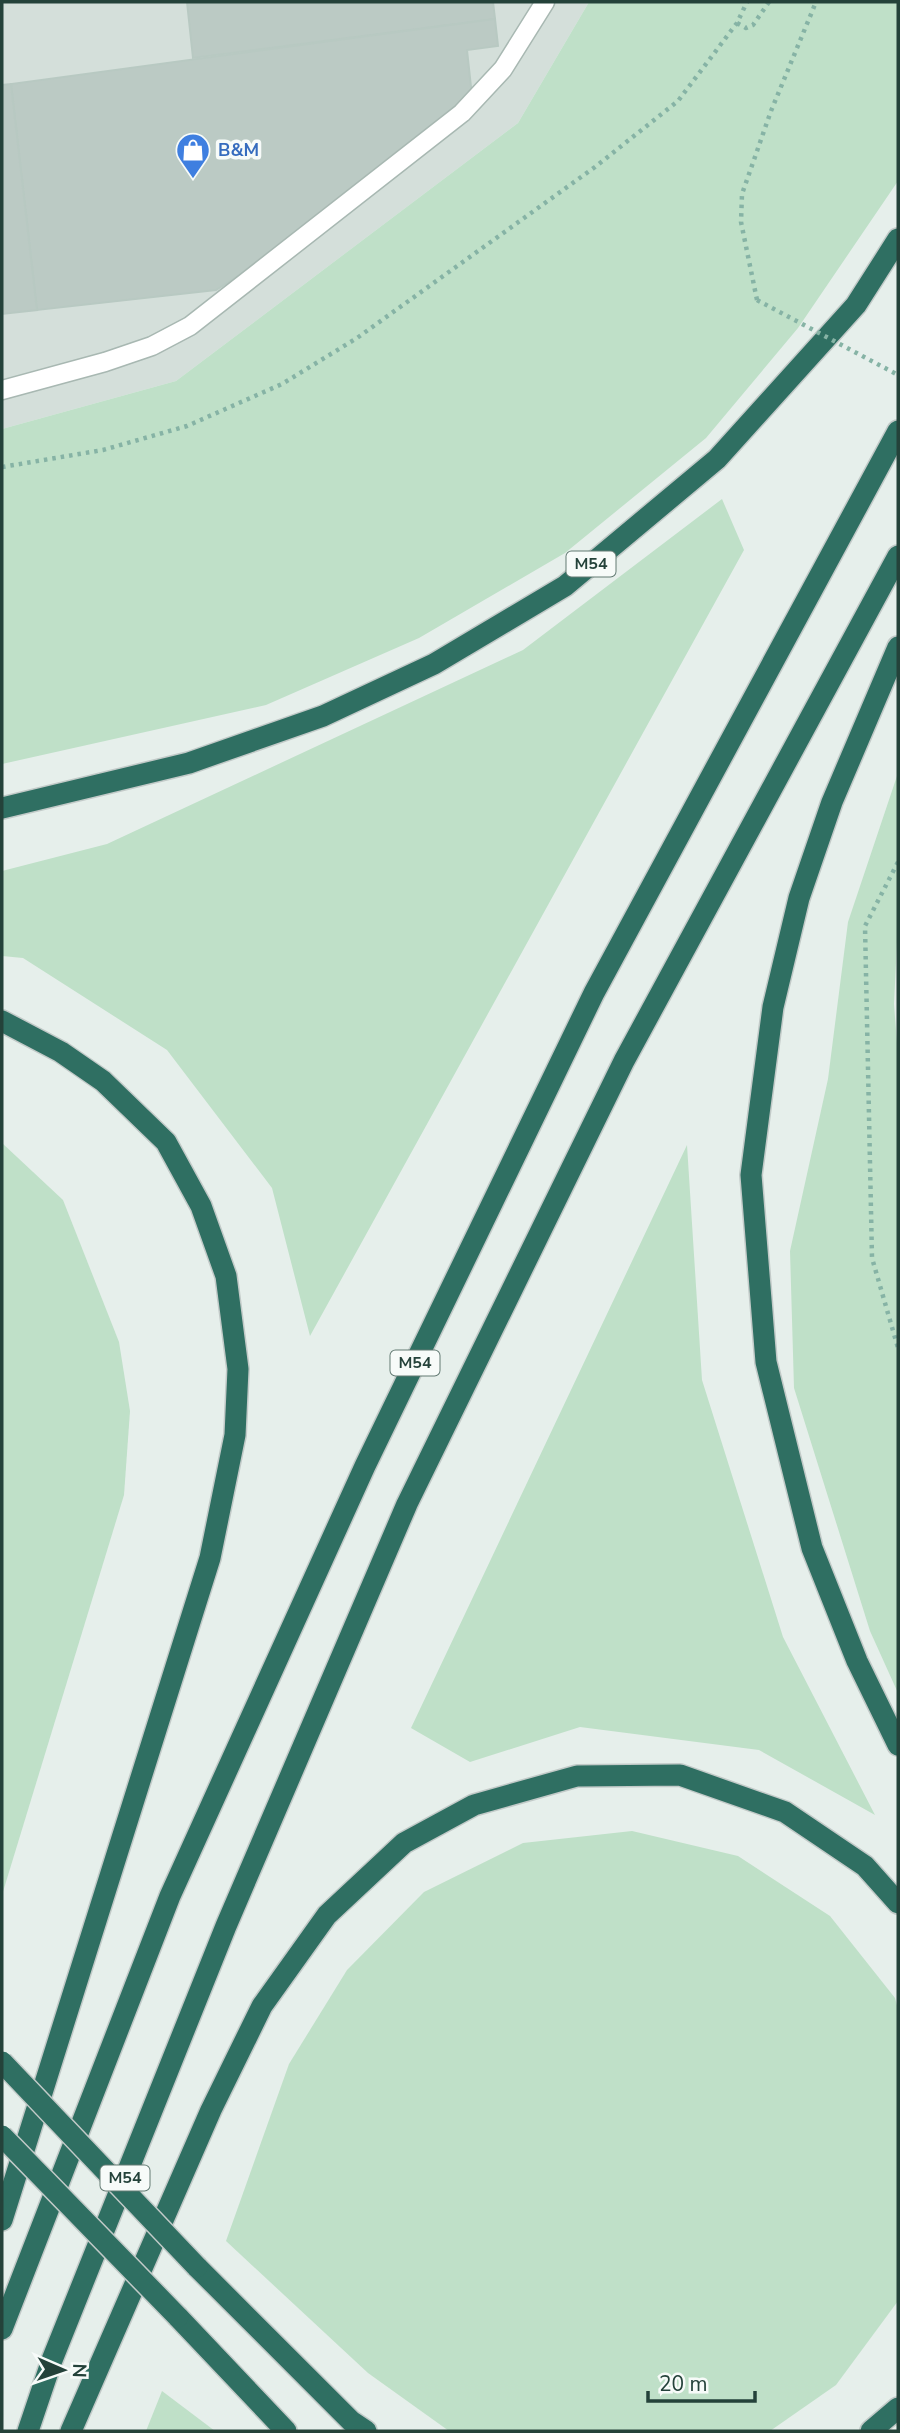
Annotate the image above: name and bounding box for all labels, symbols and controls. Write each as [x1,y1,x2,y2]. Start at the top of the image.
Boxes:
shop icon: B&M [174,131,212,180]
place label: B&M [218,138,259,162]
road number: M54 [566,552,616,576]
road number: M54 [390,1350,440,1376]
road number: M54 [100,2166,150,2190]
north arrow [28,2335,98,2405]
scale bar [648,2360,755,2404]
text: N [66,2363,92,2378]
text: 20 m [659,2370,708,2398]

